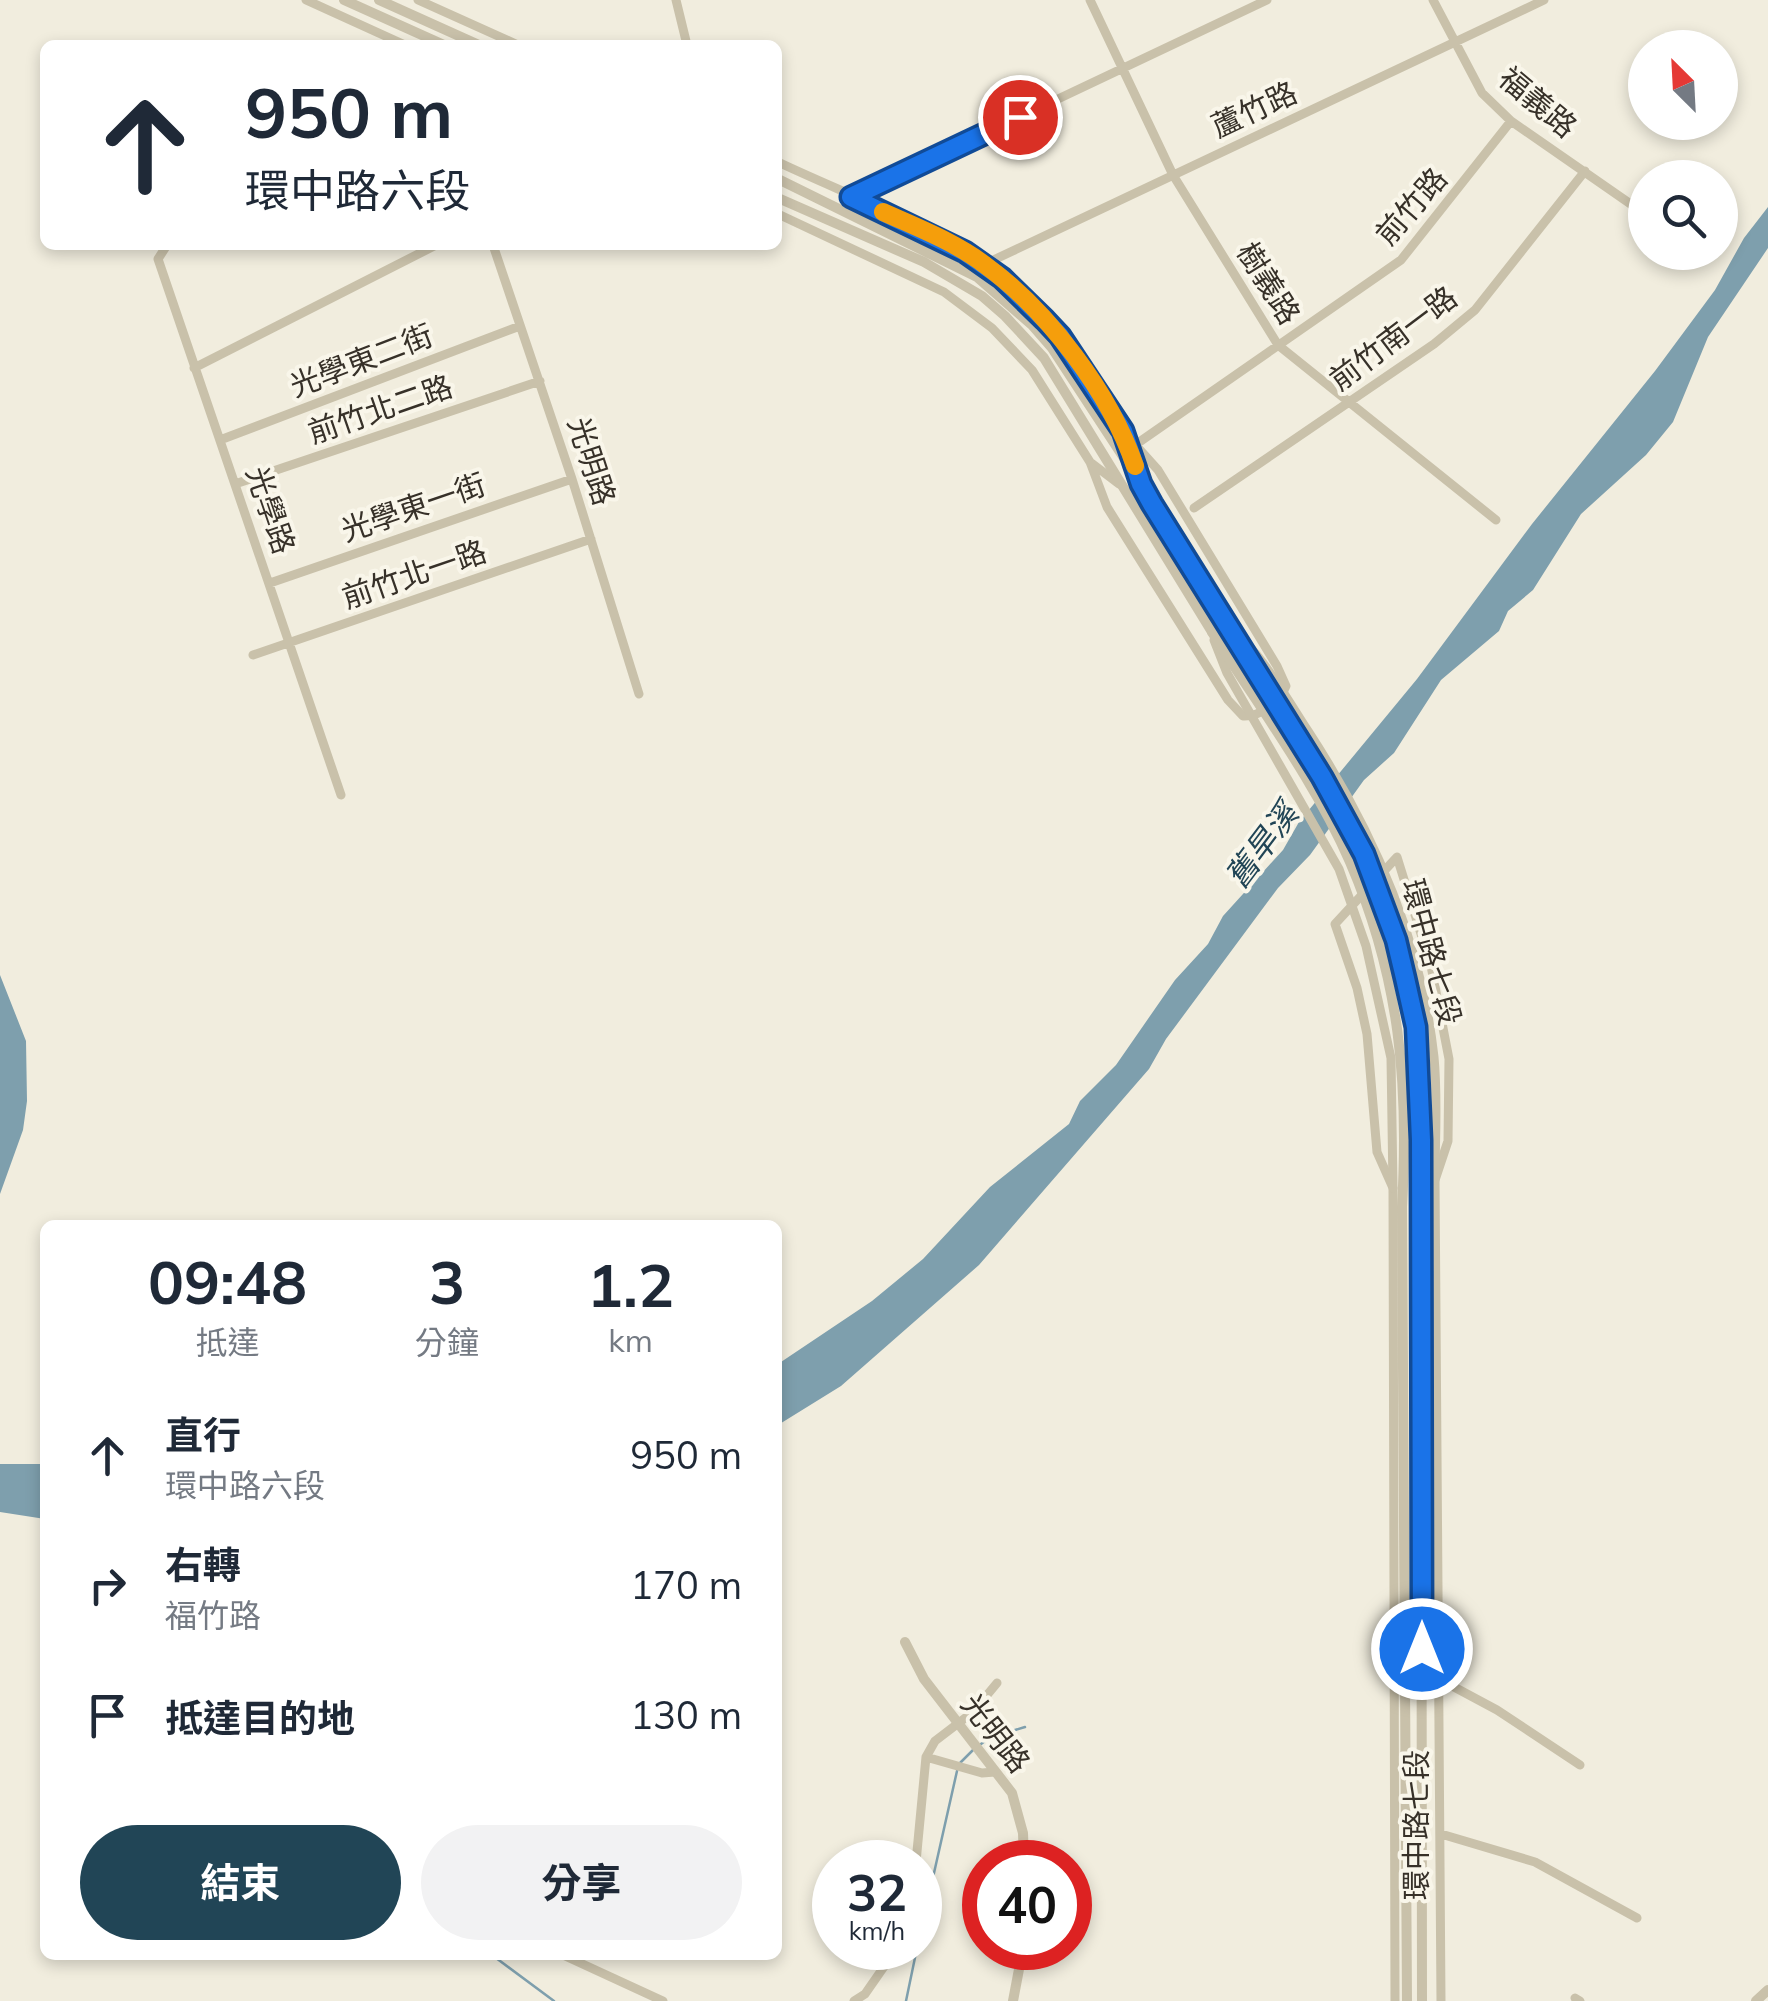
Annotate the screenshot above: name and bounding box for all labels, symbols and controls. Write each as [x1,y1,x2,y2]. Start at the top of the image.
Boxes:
north arrow [1628,30,1738,140]
map controls [1628,30,1738,270]
street label: 福義路 [1491,59,1585,145]
text: 950 m [245,68,453,156]
street label: 蘆竹路 [1205,73,1303,145]
pin [978,75,1063,160]
icon: ahead [80,80,210,210]
icon: arrive [993,90,1048,145]
street label: 前竹路 [1367,160,1455,252]
button: search [1628,160,1738,270]
text: 環中路六段 [245,162,470,218]
street label: 樹義路 [1229,235,1309,331]
street label: 前竹南一路 [1322,278,1464,398]
street label: 光學東二街 [284,315,438,405]
street label: 前竹北二路 [303,367,457,451]
street label: 光明路 [560,412,624,510]
street label: 光學路 [238,461,304,559]
street label: 光學東一街 [336,465,490,549]
street label: 前竹北一路 [337,532,491,616]
water label: 舊旱溪 [1216,791,1308,895]
street label: 環中路七段 [1394,875,1470,1029]
text: 09:48 [148,1244,307,1319]
text: 3 [429,1244,465,1319]
text: 1.2 [587,1247,674,1322]
text: km [608,1320,653,1360]
text: 抵達 [195,1322,260,1362]
text: 分鐘 [415,1322,479,1362]
text: 直行 [165,1411,241,1459]
icon: ahead [80,1428,135,1483]
text: 950 m [630,1431,742,1479]
text: 環中路六段 [165,1465,325,1505]
text: 右轉 [165,1541,241,1589]
icon: right [80,1558,135,1613]
text: 170 m [630,1561,742,1609]
text: 福竹路 [165,1595,261,1635]
position arrow [1370,1597,1474,1701]
street label: 光明路 [953,1686,1039,1780]
icon: arrive [80,1688,135,1743]
text: 130 m [630,1691,742,1739]
text: 抵達目的地 [165,1694,355,1742]
street label: 環中路七段 [1397,1750,1435,1900]
button: 結束 [80,1825,401,1940]
button: 分享 [421,1825,742,1940]
speed limit sign: 40 [962,1840,1092,1970]
text: 32 [847,1861,907,1924]
text: km/h [849,1915,905,1946]

